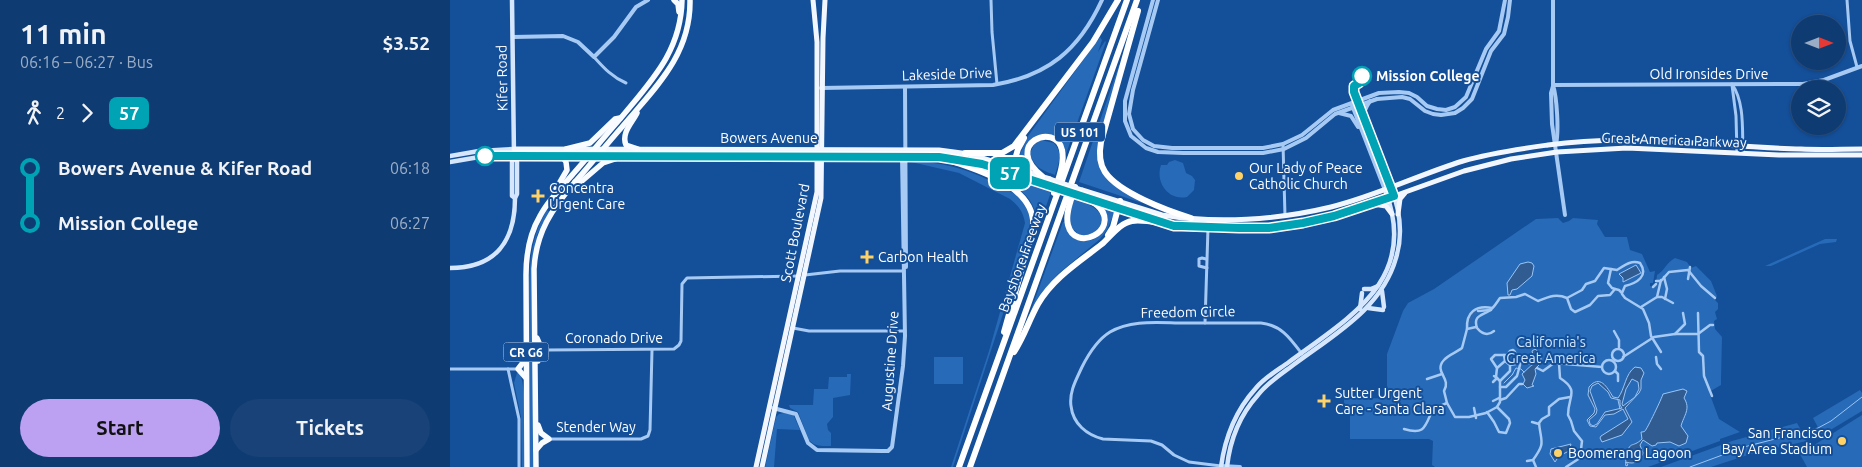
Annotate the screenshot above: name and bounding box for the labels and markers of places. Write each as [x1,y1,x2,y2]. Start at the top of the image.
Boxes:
marker: Mission College [1352,66,1372,86]
place label: Mission College [1376,68,1480,84]
unlabelled marker [475,146,495,166]
place label: Our Lady of Peace Catholic Church [1249,160,1363,192]
marker: Our Lady of Peace Catholic Church [1233,170,1245,182]
place label: Concentra Urgent Care [549,180,625,212]
marker: Concentra Urgent Care [531,189,545,203]
place label: Carbon Health [878,249,969,265]
marker: Carbon Health [860,250,874,264]
place label: Sutter Urgent Care - Santa Clara [1335,385,1445,417]
marker: Sutter Urgent Care - Santa Clara [1317,394,1331,408]
place label: San Francisco Bay Area Stadium [1722,425,1832,457]
marker: San Francisco Bay Area Stadium [1836,435,1848,447]
place label: Boomerang Lagoon [1568,445,1692,461]
marker: Boomerang Lagoon [1552,447,1564,459]

